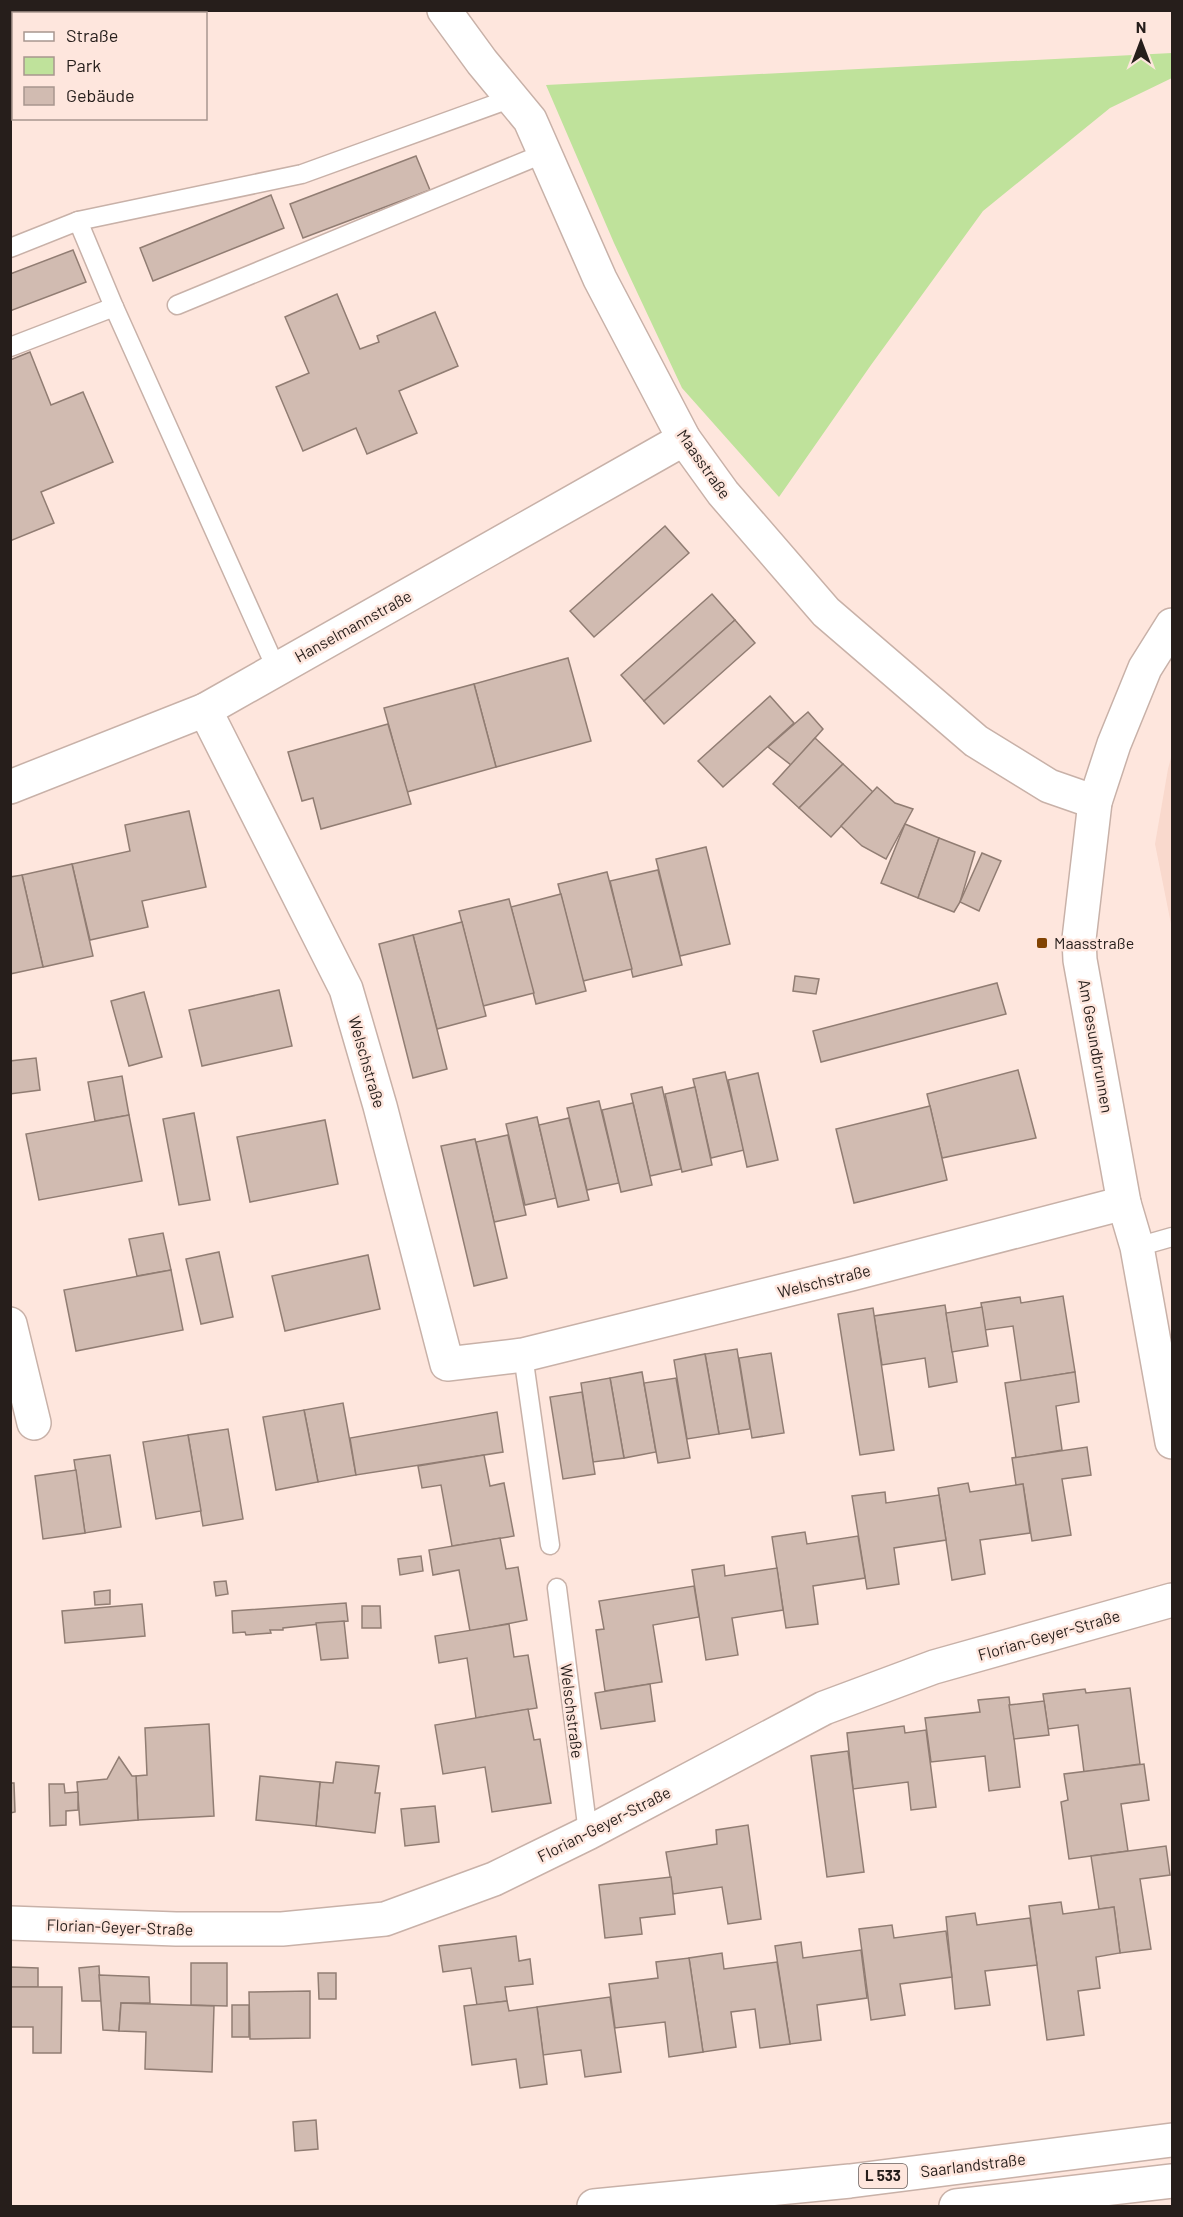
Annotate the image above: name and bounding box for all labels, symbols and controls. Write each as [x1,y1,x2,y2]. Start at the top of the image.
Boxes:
legend [12,12,207,120]
north arrow [1111,12,1171,72]
text: N [1136,17,1146,36]
text: Straße [66,24,118,46]
text: Park [66,54,101,76]
text: Gebäude [66,84,135,106]
street label: Maasstraße [674,425,735,502]
street label: Hanselmannstraße [291,586,415,666]
place label: Maasstraße [1054,933,1134,952]
marker: Maasstraße [1035,936,1049,950]
street label: Am Gesundbrunnen [1075,978,1118,1114]
street label: Welschstraße [345,1014,390,1110]
street label: Welschstraße [775,1260,872,1301]
street label: Florian-Geyer-Straße [976,1605,1122,1664]
street label: Welschstraße [557,1663,588,1759]
street label: Florian-Geyer-Straße [534,1782,673,1865]
street label: Florian-Geyer-Straße [46,1914,194,1939]
street label: Saarlandstraße [919,2149,1026,2180]
road number: L 533 [859,2164,907,2188]

